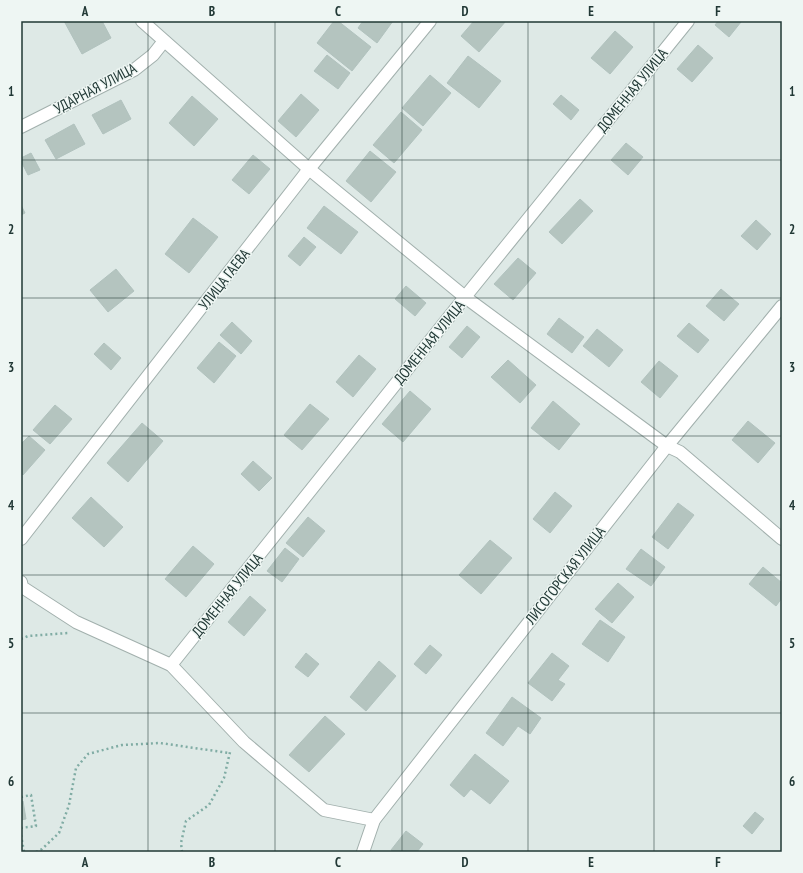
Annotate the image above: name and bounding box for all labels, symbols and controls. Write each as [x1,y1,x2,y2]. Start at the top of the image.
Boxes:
text: A [81,3,89,20]
text: B [209,3,215,20]
text: C [335,3,341,20]
text: D [462,3,469,20]
text: E [588,3,594,20]
text: F [715,3,721,20]
street label: ДОМЕННАЯ УЛИЦА [592,43,672,136]
street label: УДАРНАЯ УЛИЦА [50,58,140,118]
text: 1 [8,83,14,100]
text: 1 [789,83,795,100]
text: 2 [8,221,14,238]
text: 2 [789,221,795,238]
street label: УЛИЦА ГАЕВА [194,244,254,313]
street label: ДОМЕННАЯ УЛИЦА [389,295,469,388]
text: 3 [8,359,14,376]
text: 3 [789,359,795,376]
text: 4 [8,497,15,514]
text: 4 [789,497,796,514]
street label: ЛИСОГОРСКАЯ УЛИЦА [520,522,610,629]
street label: ДОМЕННАЯ УЛИЦА [187,548,267,641]
text: 5 [8,635,14,652]
text: 5 [789,635,795,652]
text: 6 [8,773,14,790]
text: 6 [789,773,795,790]
text: A [81,854,89,871]
text: B [209,854,215,871]
text: C [335,854,341,871]
text: D [462,854,469,871]
text: E [588,854,594,871]
text: F [715,854,721,871]

